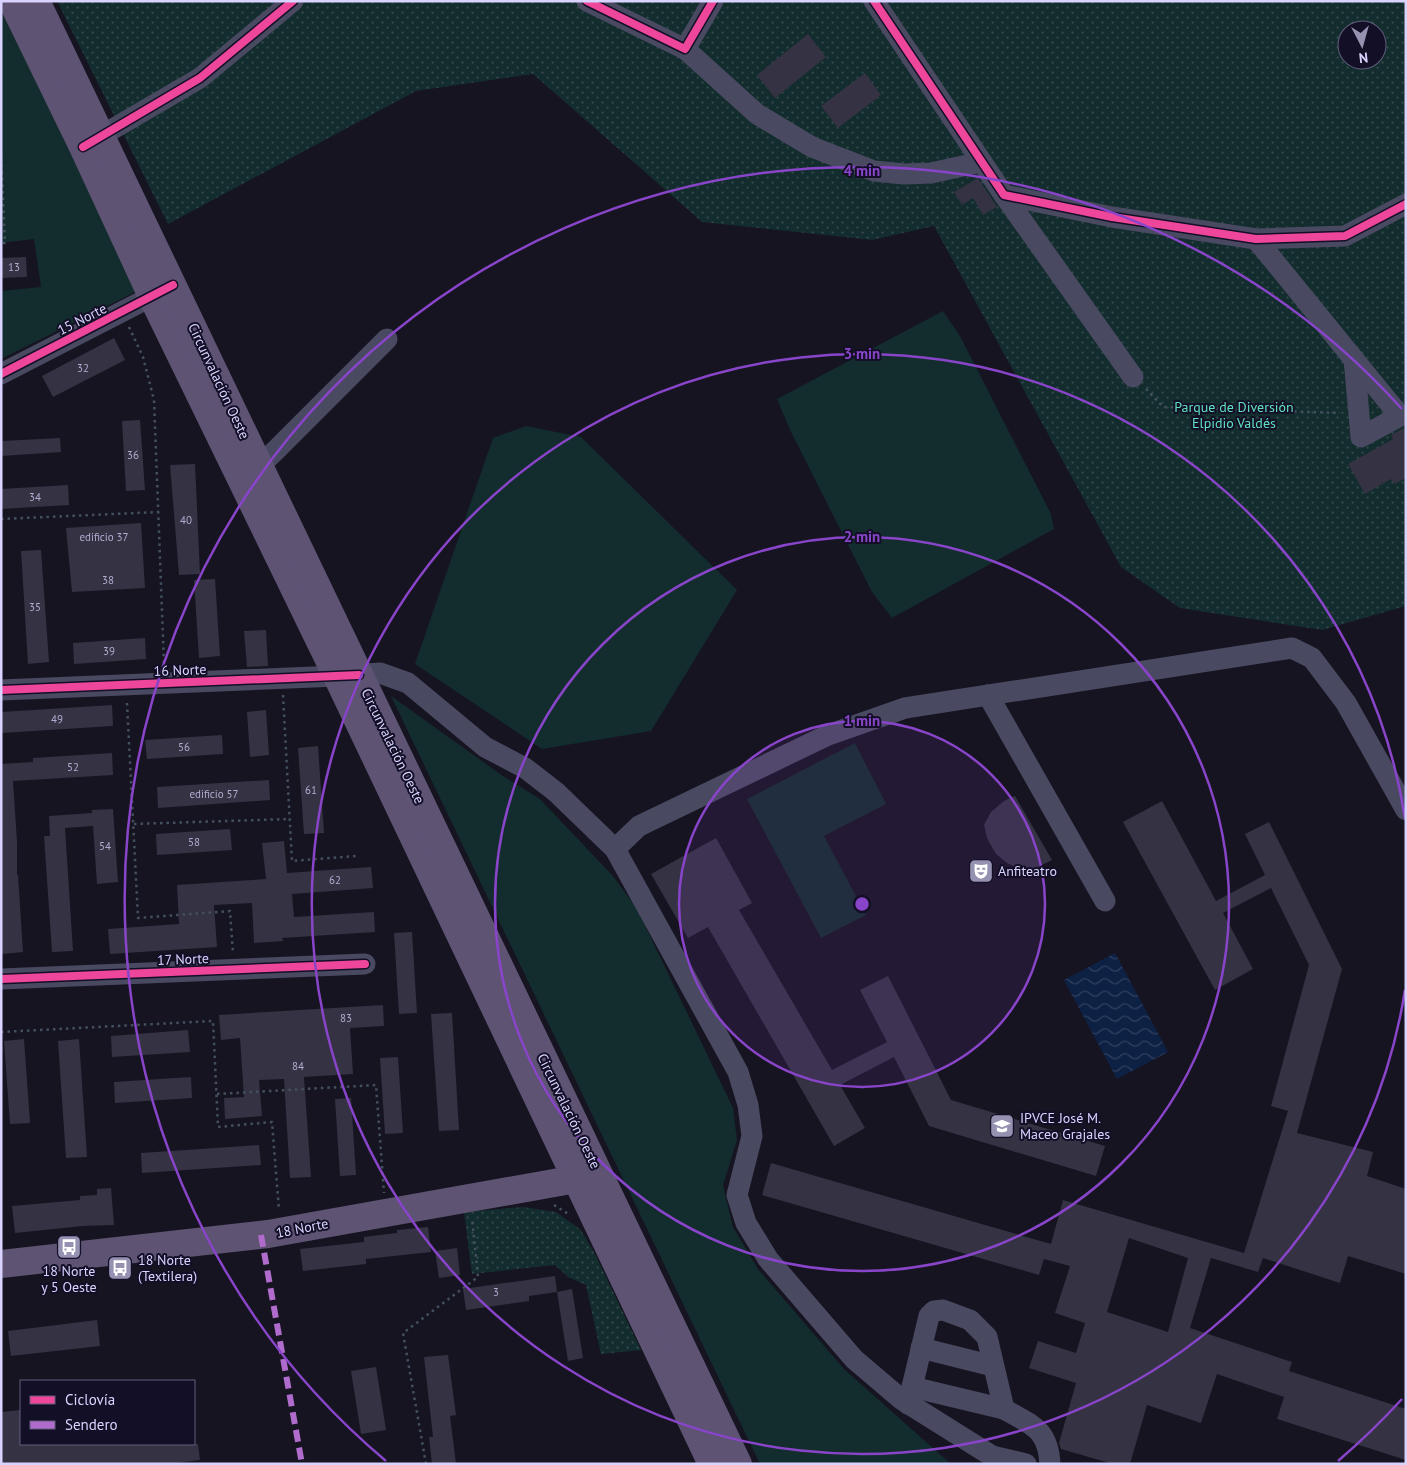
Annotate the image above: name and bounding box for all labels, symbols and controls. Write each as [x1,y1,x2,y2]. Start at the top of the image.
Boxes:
north arrow [1337,20,1387,70]
text: N [1358,48,1369,67]
text: 4 min [844,161,880,180]
house number: 13 [8,260,20,274]
street label: 15 Norte [54,299,110,339]
street label: Circunvalación Oeste [184,320,254,442]
text: 3 min [844,344,880,363]
house number: 32 [77,361,89,375]
park label: Parque de Diversión Elpidio Valdés [1174,398,1294,432]
house number: 36 [127,448,139,462]
house number: 34 [29,490,41,504]
house number: 40 [180,513,192,527]
text: 2 min [844,527,880,546]
house number: edificio 37 [79,530,129,544]
house number: 38 [102,573,114,587]
house number: 35 [29,600,41,614]
house number: 39 [103,644,115,658]
street label: 16 Norte [153,660,207,680]
street label: Circunvalación Oeste [357,685,429,807]
text: 1 min [844,711,880,730]
house number: 49 [51,712,63,726]
house number: 56 [178,740,190,754]
house number: 52 [67,760,79,774]
house number: 61 [305,783,317,797]
house number: edificio 57 [189,787,239,801]
house number: 58 [188,835,200,849]
house number: 54 [99,839,111,853]
theatre icon: Anfiteatro [968,858,994,884]
place label: Anfiteatro [998,862,1057,880]
house number: 62 [329,873,341,887]
centre of rings [853,895,871,913]
street label: 17 Norte [157,949,209,969]
house number: 83 [340,1011,352,1025]
street label: Circunvalación Oeste [533,1050,605,1172]
house number: 84 [292,1059,304,1073]
place label: IPVCE José M. Maceo Grajales [1020,1109,1110,1143]
school or university icon: IPVCE José M. Maceo Grajales [989,1113,1015,1139]
street label: 18 Norte [274,1214,330,1242]
bus stop icon: 18 Norte y 5 Oeste [56,1234,82,1260]
place label: 18 Norte (Textilera) [138,1251,197,1285]
bus stop icon: 18 Norte (Textilera) [107,1255,133,1281]
place label: 18 Norte y 5 Oeste [41,1262,97,1296]
house number: 3 [493,1285,499,1299]
legend [20,1380,195,1445]
text: Ciclovía [65,1390,115,1409]
text: Sendero [65,1415,118,1434]

